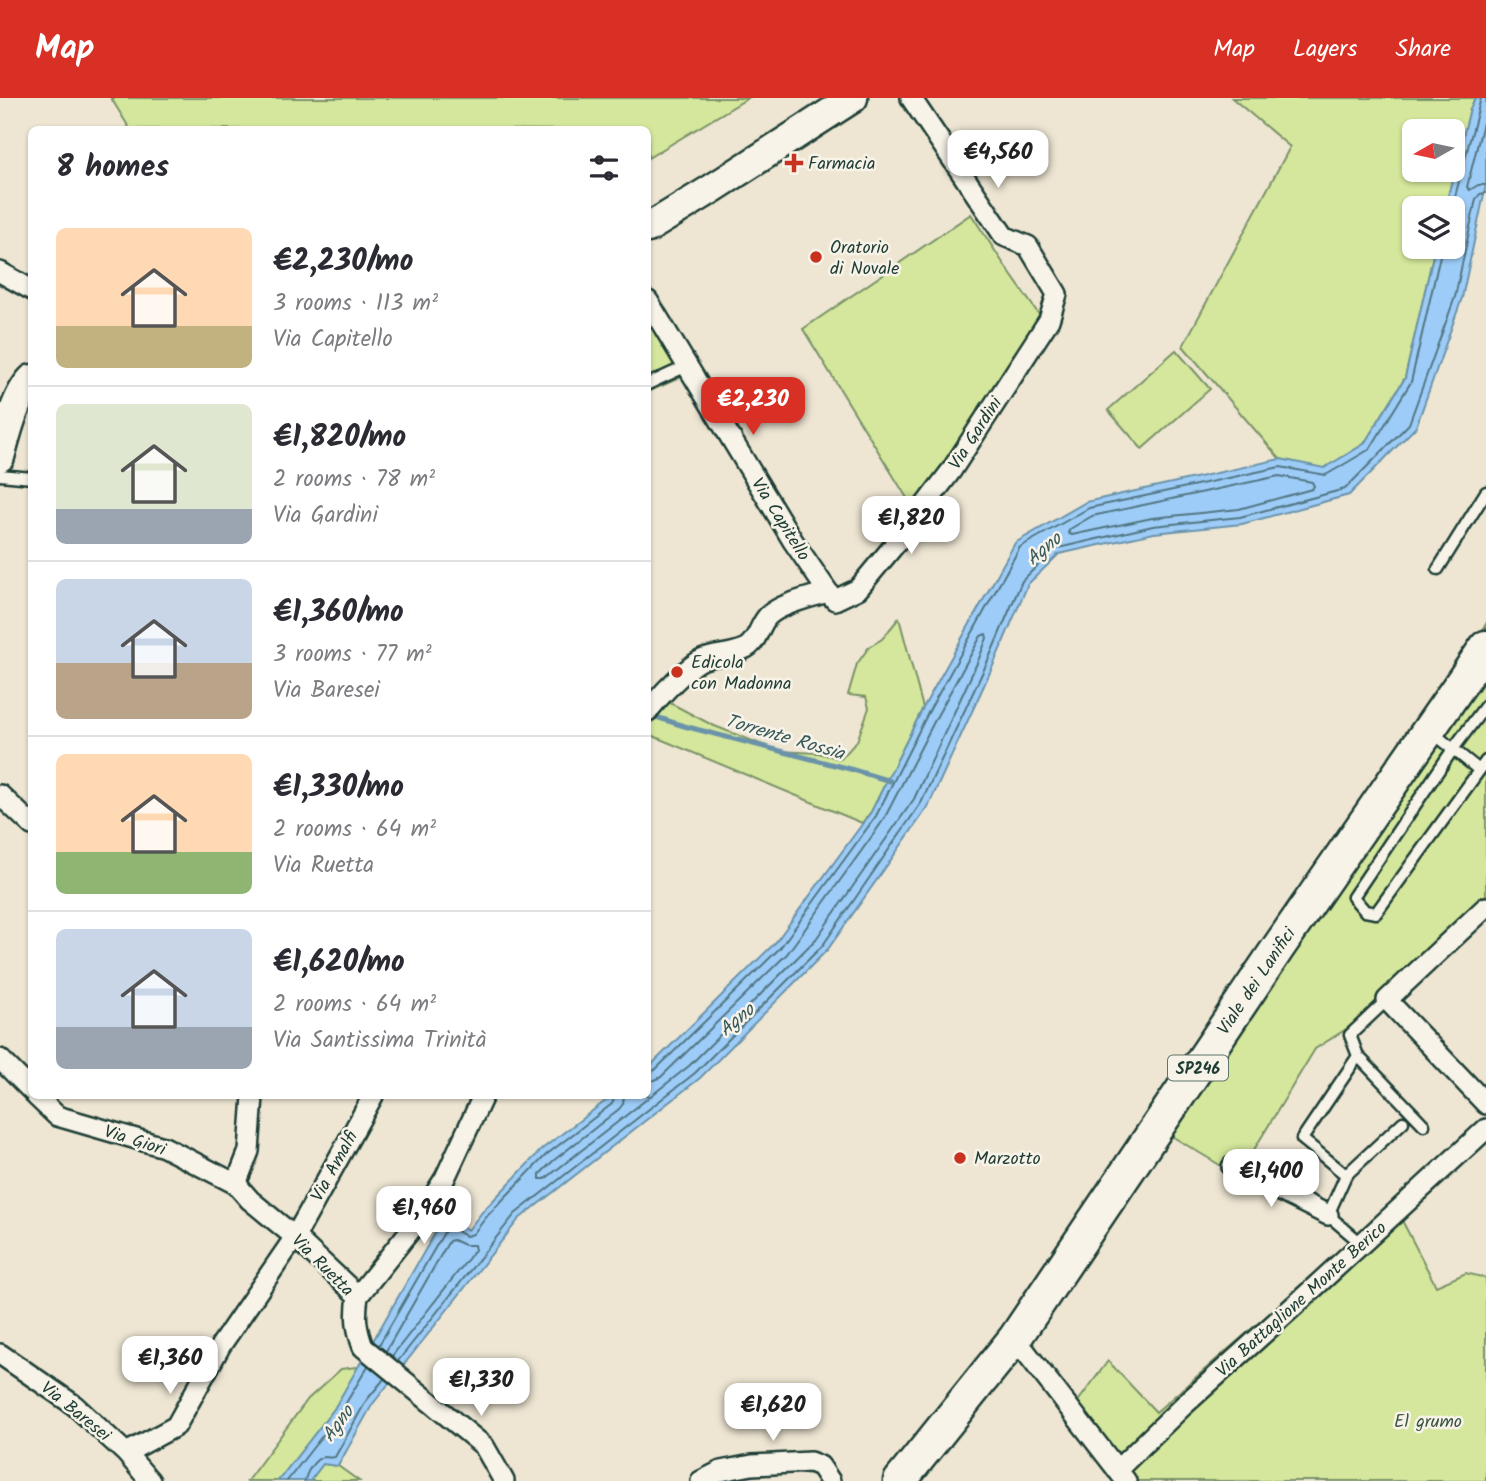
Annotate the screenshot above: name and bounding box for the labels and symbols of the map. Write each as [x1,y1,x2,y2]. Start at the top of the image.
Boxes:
north arrow [1402,119,1465,182]
pin: €4,560 [941,130,1055,190]
place label: Farmacia [808,150,875,179]
marker: Farmacia [786,155,802,171]
place label: Oratorio di Novale [830,234,899,284]
marker: Oratorio di Novale [808,249,824,265]
pin: €2,230 [696,378,810,437]
street label: Via Gardini [942,391,1011,476]
street label: Via Capitello [743,472,817,567]
pin: €1,820 [854,496,968,556]
water label: Agno [1020,525,1070,574]
place label: Edicola con Madonna [691,649,791,699]
marker: Edicola con Madonna [669,664,685,680]
water label: Torrente Rossia [721,707,849,770]
street label: Viale dei Lanifici [1210,922,1304,1042]
water label: Agno [713,996,763,1045]
road number: SP246 [1168,1056,1228,1080]
street label: Via Giori [100,1118,170,1165]
street label: Via Amalfi [304,1126,367,1207]
place label: Marzotto [974,1145,1041,1174]
marker: Marzotto [952,1150,968,1166]
pin: €1,400 [1214,1150,1328,1209]
pin: €1,960 [367,1186,481,1246]
street label: Via Battaglione Monte Berico [1210,1215,1394,1385]
street label: Via Ruetta [284,1228,360,1304]
pin: €1,360 [113,1336,227,1396]
pin: €1,330 [424,1358,538,1418]
street label: Via Baresei [33,1375,117,1450]
pin: €1,620 [716,1384,830,1443]
water label: Agno [315,1398,363,1449]
park label: El grumo [1394,1408,1462,1437]

